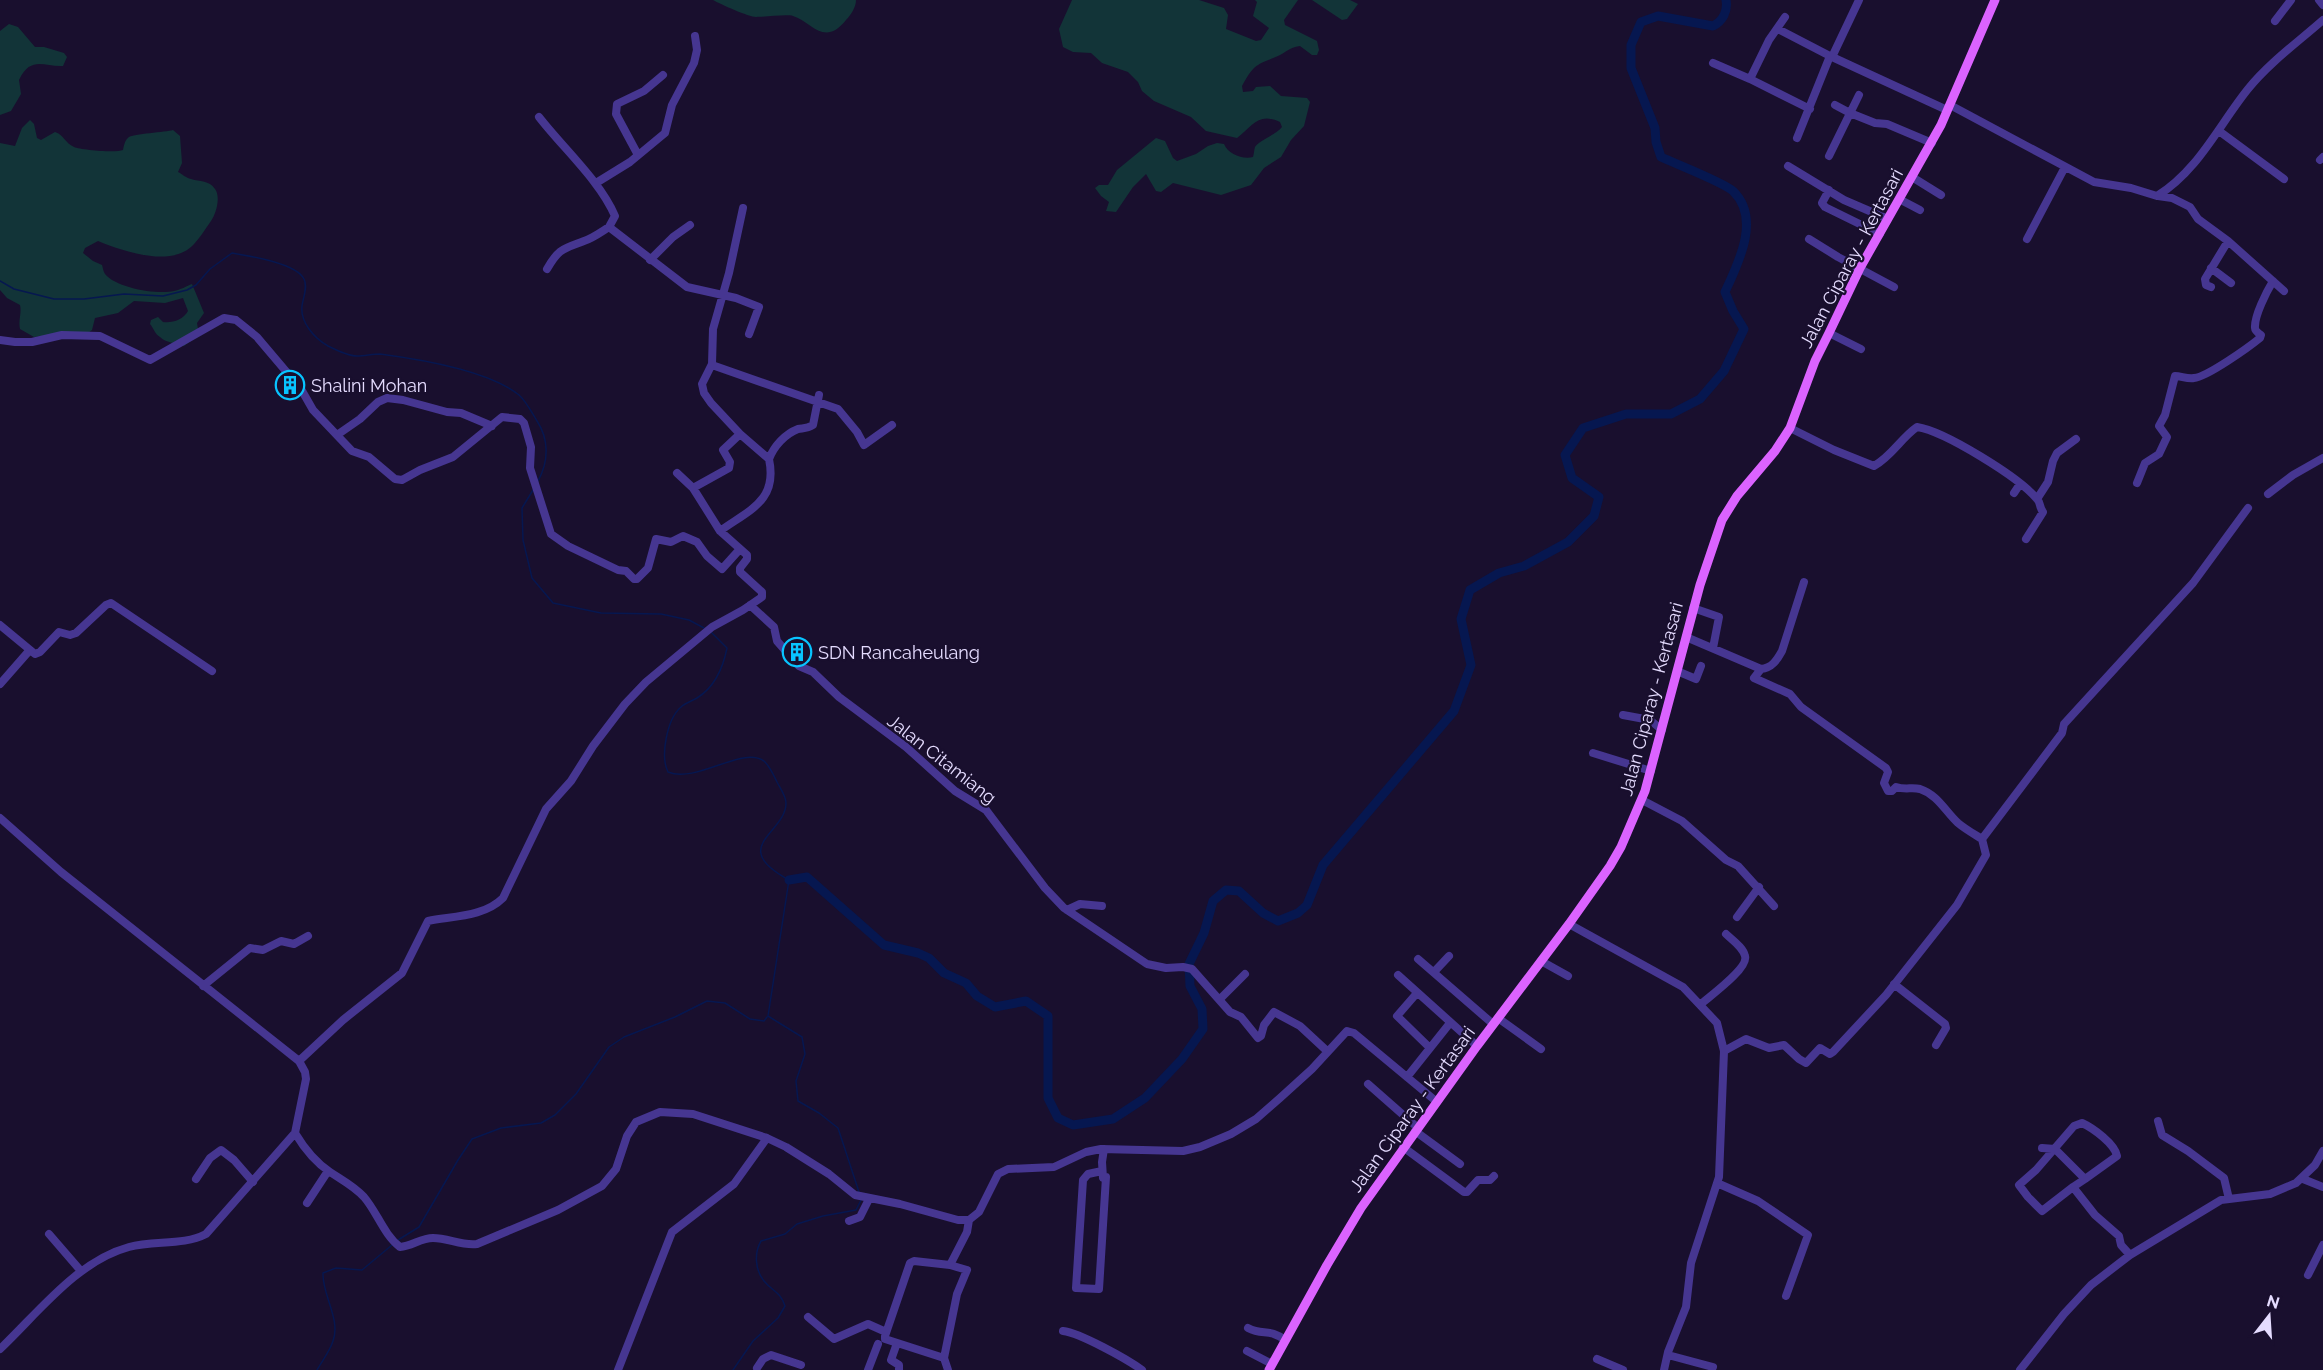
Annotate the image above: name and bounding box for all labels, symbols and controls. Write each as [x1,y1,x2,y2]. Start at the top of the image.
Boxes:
street label: Jalan Ciparay - Kertasari [1795,165,1907,351]
building icon: Shalini Mohan [274,369,306,401]
place label: Shalini Mohan [311,375,427,396]
street label: Jalan Ciparay - Kertasari [1615,600,1687,798]
building icon: SDN Rancaheulang [781,636,813,668]
place label: SDN Rancaheulang [818,642,980,663]
street label: Jalan Citamiang [883,710,1001,808]
street label: Jalan Ciparay - Kertasari [1345,1022,1479,1196]
north arrow [2239,1286,2299,1346]
text: N [2265,1291,2282,1313]

